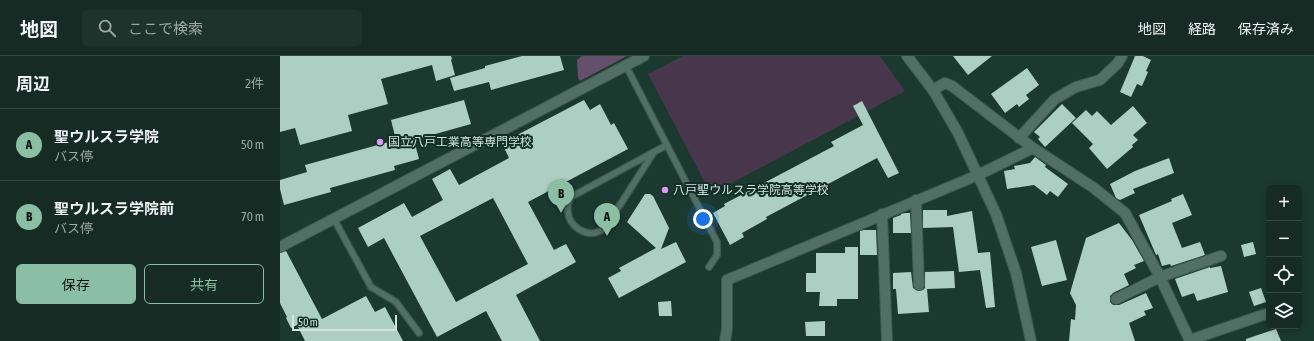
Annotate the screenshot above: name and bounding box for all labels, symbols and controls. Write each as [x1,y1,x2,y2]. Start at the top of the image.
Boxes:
search box [82,10,362,46]
icon: search [96,17,118,39]
text: 地図 [20,18,58,40]
text: ここで検索 [128,20,203,37]
text: 地図 [1138,21,1166,37]
text: 経路 [1188,21,1216,37]
text: 保存済み [1238,21,1294,37]
text: 周辺 [16,74,50,94]
text: 2件 [245,76,264,91]
text: 聖ウルスラ学院 [54,128,159,145]
place label: 国立八戸工業高等専門学校 [388,135,532,149]
text: A [26,137,32,152]
text: 50 m [241,137,264,152]
marker: 国立八戸工業高等専門学校 [375,137,385,147]
text: バス停 [54,149,93,164]
pin: B [548,180,574,213]
place label: 八戸聖ウルスラ学院高等学校 [673,183,829,197]
marker: 八戸聖ウルスラ学院高等学校 [660,185,670,195]
map controls [1266,185,1302,329]
button: + [1266,185,1302,221]
text: 聖ウルスラ学院前 [54,200,174,217]
pin: A [594,203,620,236]
text: B [26,209,32,224]
text: 70 m [241,209,264,224]
your location [693,209,713,229]
text: バス停 [54,221,93,236]
button: − [1266,221,1302,257]
button: locate [1266,257,1302,293]
button: 保存 [16,264,136,304]
button: 共有 [144,264,264,304]
button: layers [1266,293,1302,329]
scale bar [292,313,397,332]
text: 50 m [298,316,318,328]

